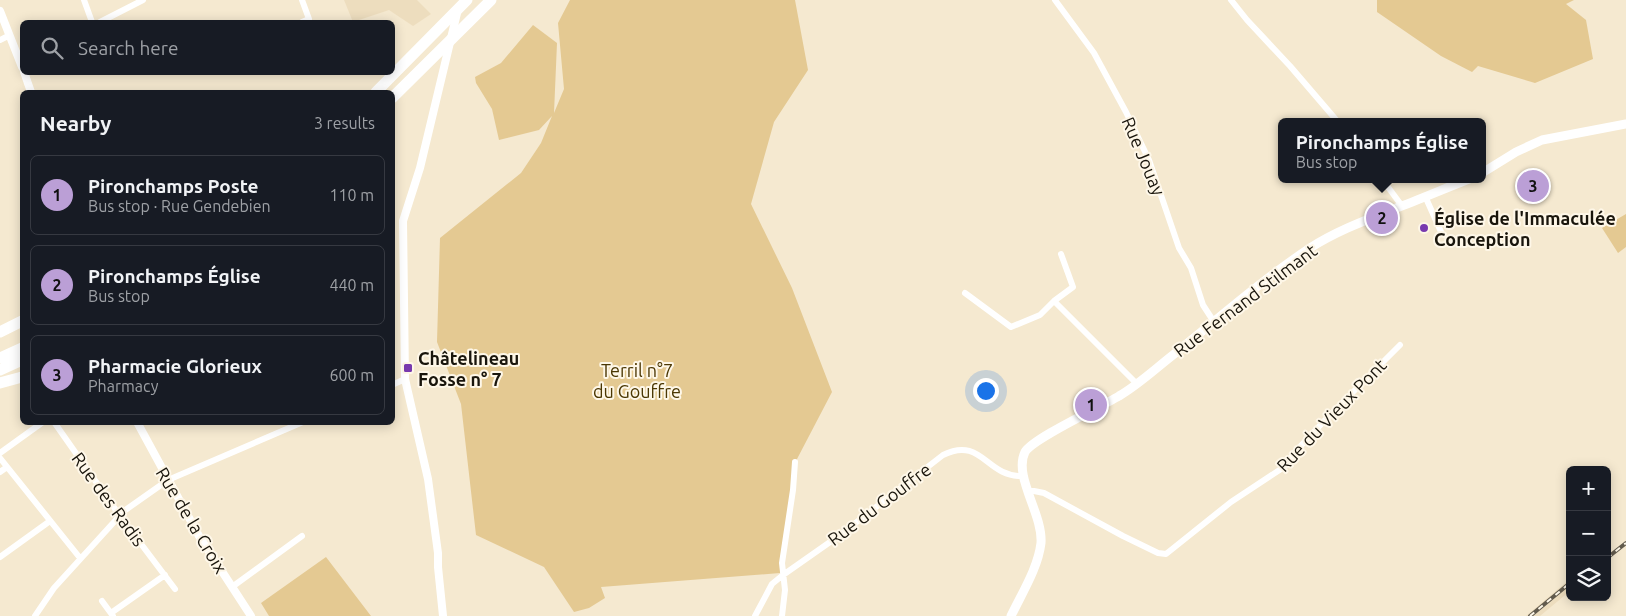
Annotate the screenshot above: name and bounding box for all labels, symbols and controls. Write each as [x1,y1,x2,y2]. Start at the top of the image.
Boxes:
search box [20,20,395,75]
icon: search [38,34,66,62]
text: Search here [78,37,178,59]
text: Nearby [40,111,111,135]
text: 3 results [314,114,375,132]
street label: Rue Jouay [1119,114,1170,198]
popup [1278,118,1486,183]
text: Pironchamps Église [1296,131,1468,153]
text: Bus stop [1296,153,1357,171]
pin: 3 [1517,167,1549,205]
text: Pironchamps Poste [88,175,259,197]
text: 1 [52,186,62,204]
text: 110 m [329,186,374,204]
text: Bus stop · Rue Gendebien [88,197,271,215]
pin: 2 [1366,199,1398,237]
place label: Église de l'Immaculée Conception [1434,207,1616,249]
marker: Église de l'Immaculée Conception [1418,222,1430,234]
street label: Rue Fernand Stilmant [1170,240,1320,360]
text: Pironchamps Église [88,265,261,287]
text: 2 [52,276,62,294]
text: 440 m [329,276,374,294]
text: Bus stop [88,287,150,305]
place label: Châtelineau Fosse n° 7 [418,348,519,389]
text: Pharmacie Glorieux [88,355,262,377]
street label: Rue du Vieux Pont [1272,355,1390,475]
park label: Terril n°7 du Gouffre [593,360,681,401]
marker: Châtelineau Fosse n° 7 [402,362,414,374]
text: 3 [52,366,62,384]
text: 600 m [329,366,374,384]
text: Pharmacy [88,377,158,395]
your location [973,378,999,404]
pin: 1 [1075,386,1107,424]
street label: Rue des Radis [68,448,150,550]
street label: Rue du Gouffre [824,459,934,549]
street label: Rue de la Croix [152,463,232,577]
map controls [1566,466,1611,601]
button: + [1566,466,1611,511]
button: − [1566,511,1611,556]
button: layers [1566,556,1611,601]

